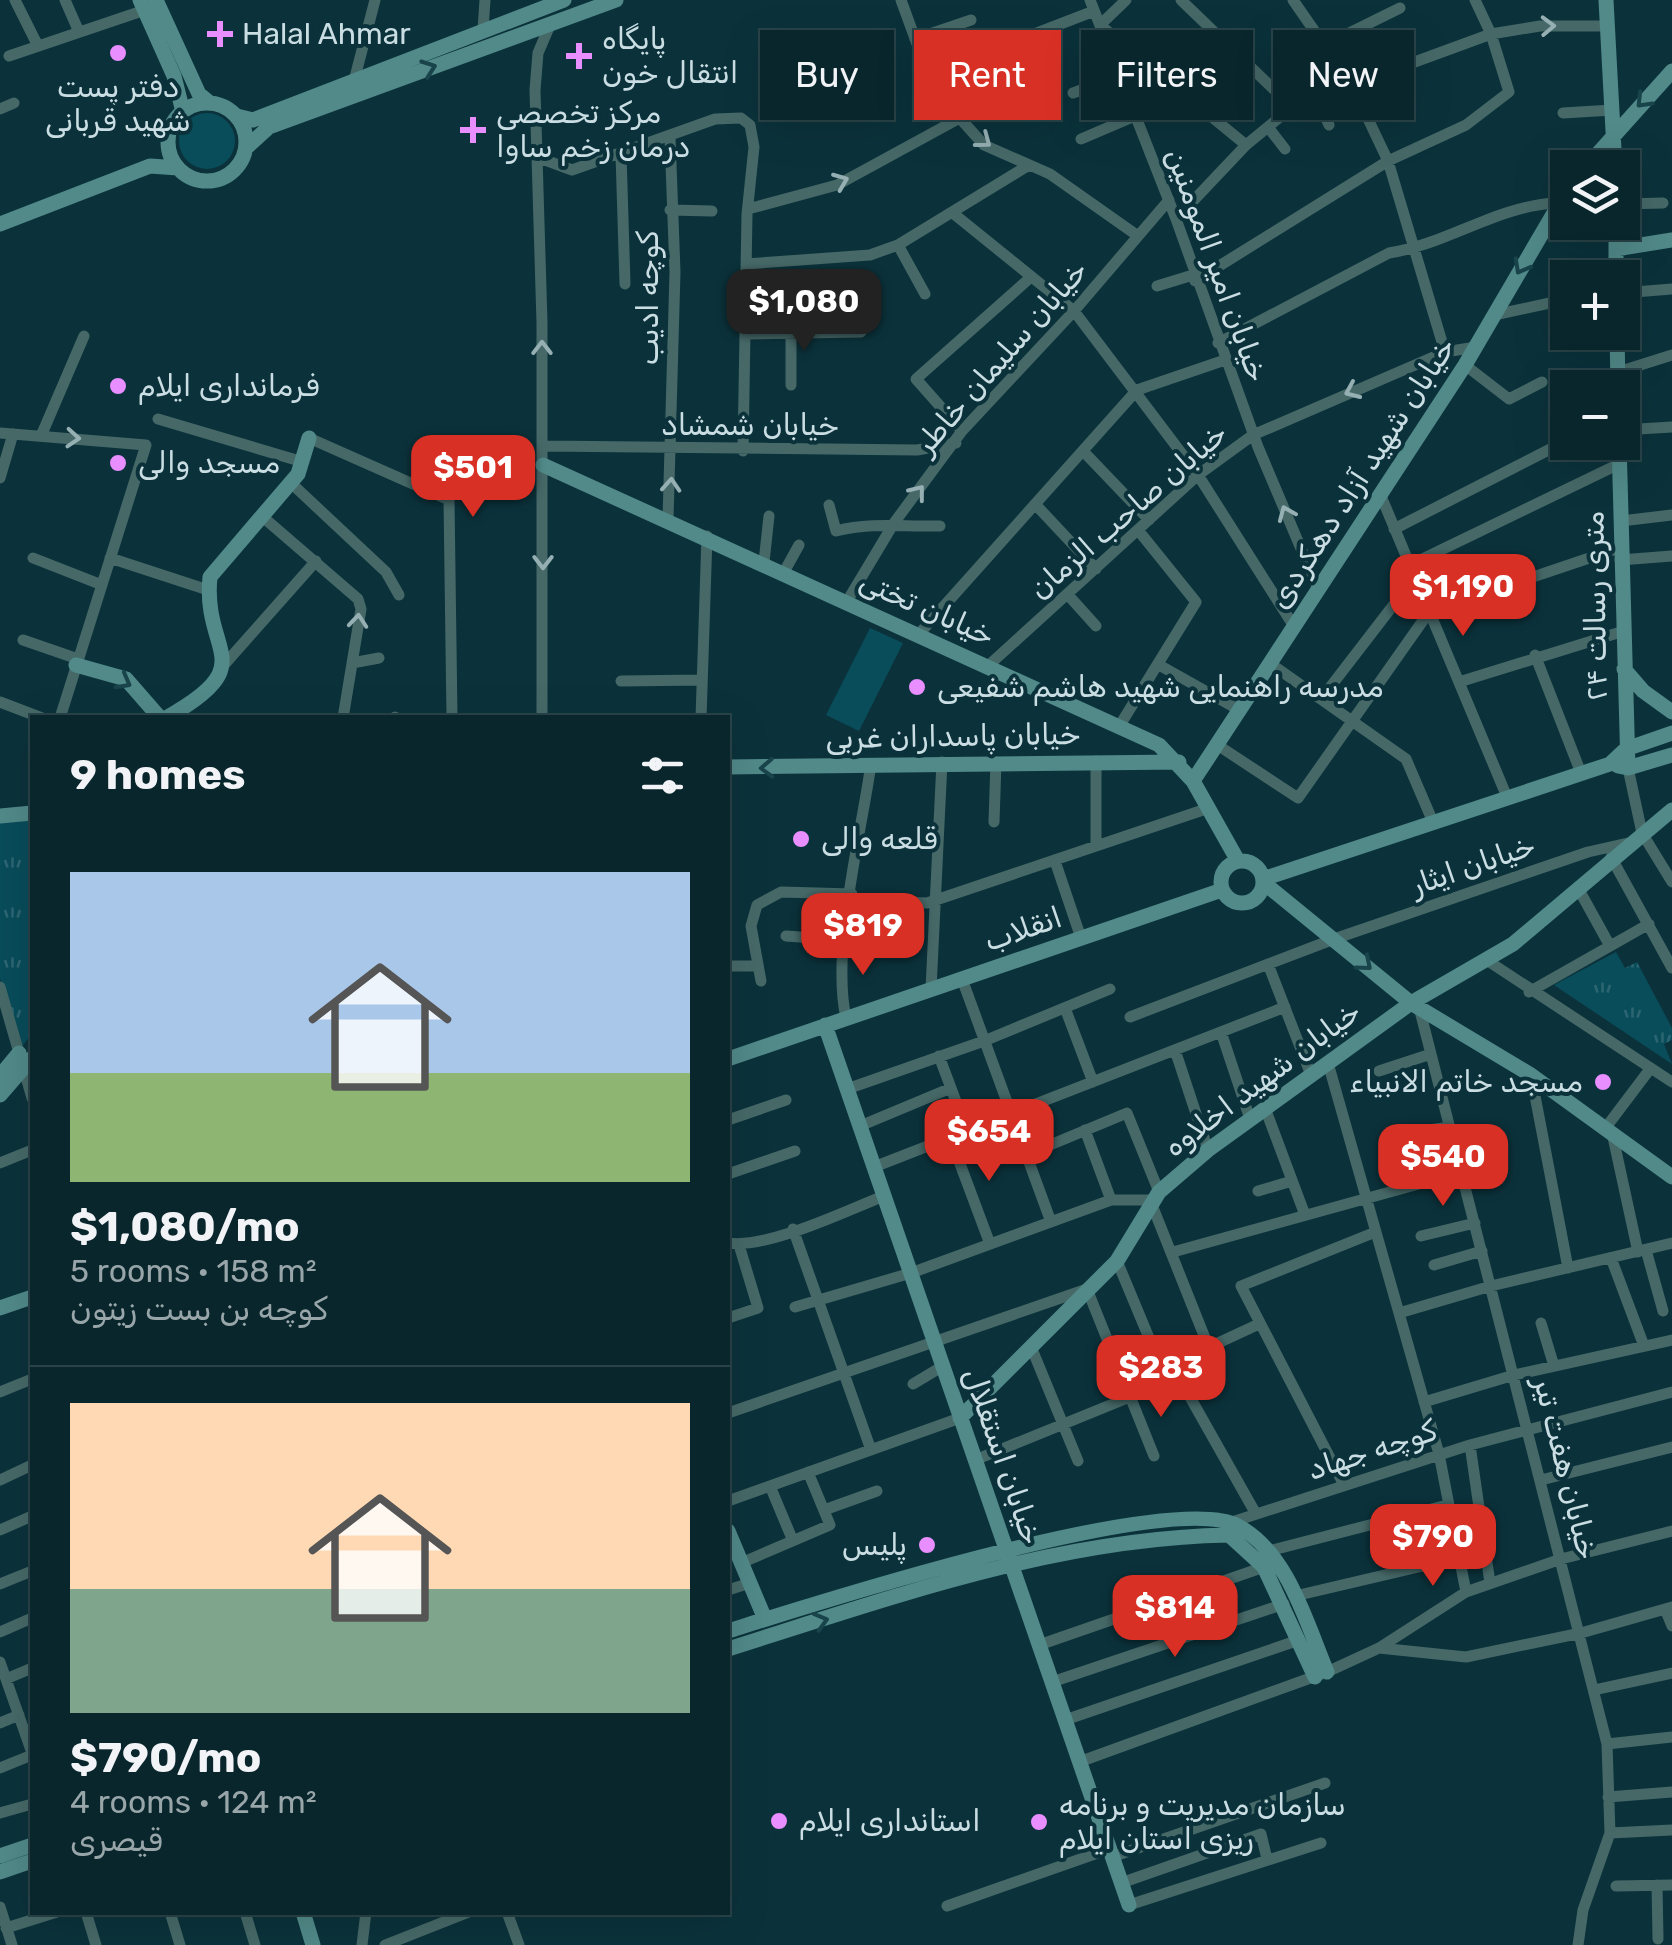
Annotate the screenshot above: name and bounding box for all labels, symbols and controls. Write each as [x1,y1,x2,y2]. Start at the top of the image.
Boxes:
place label: Halal Ahmar [242,16,411,52]
one-way arrow [1541,16,1557,37]
marker: Halal Ahmar [207,21,233,47]
place label: پایگاه انتقال خون [602,21,738,91]
chip: Buy [760,30,894,120]
chip: Rent [914,30,1061,120]
chip: Filters [1081,30,1253,120]
chip: New [1273,30,1414,120]
marker: دفتر پست شهید قربانی [107,42,129,64]
marker: پایگاه انتقال خون [566,43,592,69]
one-way arrow [420,59,437,80]
place label: دفتر پست شهید قربانی [45,69,191,139]
one-way arrow [1637,90,1655,108]
place label: مرکز تخصصی درمان زخم ساوا [496,95,690,166]
marker: مرکز تخصصی درمان زخم ساوا [460,117,486,143]
one-way arrow [973,130,991,147]
street label: خیابان امیر المومنین [1158,143,1276,387]
map controls [1550,150,1640,460]
button: layers [1550,150,1640,240]
one-way arrow [831,173,849,193]
street label: کوچه ادیب [630,230,666,365]
street label: خیابان سلیمان خاطر [906,253,1095,463]
one-way arrow [1513,256,1533,274]
button: + [1550,260,1640,350]
pin: $1,080 [723,269,885,354]
text: $1,080 [748,282,860,320]
street label: خیابان شهید آزاد دهکردی [1261,331,1463,615]
one-way arrow [531,340,553,356]
place label: فرمانداری ایلام [138,368,319,405]
button: − [1550,370,1640,460]
marker: فرمانداری ایلام [107,375,129,397]
one-way arrow [1344,379,1362,399]
street label: خیابان شمشاد [661,407,839,443]
street label: خیابان صاحب الزمان [1022,415,1234,607]
one-way arrow [66,427,82,448]
pin: $501 [414,435,532,520]
place label: مسجد والی [138,445,280,481]
text: $501 [433,448,513,486]
marker: مسجد والی [107,452,129,474]
one-way arrow [660,477,681,493]
one-way arrow [906,485,924,503]
one-way arrow [1278,505,1298,523]
street label: ۲۴ متری رسالت [1575,511,1615,701]
pin: $1,190 [1382,554,1544,639]
one-way arrow [532,556,554,571]
street label: خیابان تختی [854,562,1000,654]
text: $1,190 [1412,567,1514,605]
one-way arrow [346,613,368,629]
place label: مدرسه راهنمایی شهید هاشم شفیعی [937,669,1384,706]
one-way arrow [113,670,132,689]
marker: مدرسه راهنمایی شهید هاشم شفیعی [906,676,928,698]
street label: خیابان پاسداران غربی [825,716,1081,758]
icon: filters [635,748,690,803]
text: 9 homes [70,750,245,800]
one-way arrow [758,757,774,778]
place label: قلعه والی [821,821,937,857]
street label: خیابان ایثار [1404,827,1540,904]
marker: قلعه والی [790,828,812,850]
pin: $819 [804,893,922,978]
street label: انقلاب [979,899,1067,959]
text: $819 [823,906,903,944]
icon: home [290,937,470,1117]
one-way arrow [1353,952,1371,970]
street label: خیابان شهید اخلاوه [1157,993,1367,1165]
place label: مسجد خاتم الانبیاء [1349,1064,1583,1101]
marker: مسجد خاتم الانبیاء [1592,1071,1614,1093]
pin: $654 [930,1099,1048,1184]
text: $654 [947,1112,1031,1150]
pin: $540 [1384,1124,1502,1209]
text: $540 [1400,1137,1486,1175]
text: $1,080/mo [70,1202,300,1252]
text: 5 rooms · 158 m² [70,1252,317,1290]
text: کوچه بن بست زیتون [70,1290,328,1328]
pin: $283 [1102,1335,1220,1420]
text: $283 [1119,1348,1203,1386]
street label: خیابان استقلال [956,1363,1050,1549]
street label: خیابان هفت تیر [1525,1371,1606,1563]
street label: کوچه جهاد [1303,1412,1442,1488]
icon: home [290,1468,470,1648]
pin: $790 [1374,1504,1492,1589]
text: $790 [1392,1517,1474,1555]
place label: پلیس [842,1527,907,1565]
marker: پلیس [916,1534,938,1556]
pin: $814 [1116,1575,1234,1660]
text: $814 [1135,1588,1215,1626]
one-way arrow [812,1612,829,1633]
text: $790/mo [70,1733,261,1783]
text: 4 rooms · 124 m² [70,1783,317,1821]
place label: سازمان مدیریت و برنامه ریزی استان ایلام [1059,1787,1346,1858]
place label: استانداری ایلام [799,1803,981,1840]
marker: استانداری ایلام [768,1810,790,1832]
marker: سازمان مدیریت و برنامه ریزی استان ایلام [1028,1811,1050,1833]
text: قیصری [70,1821,163,1859]

